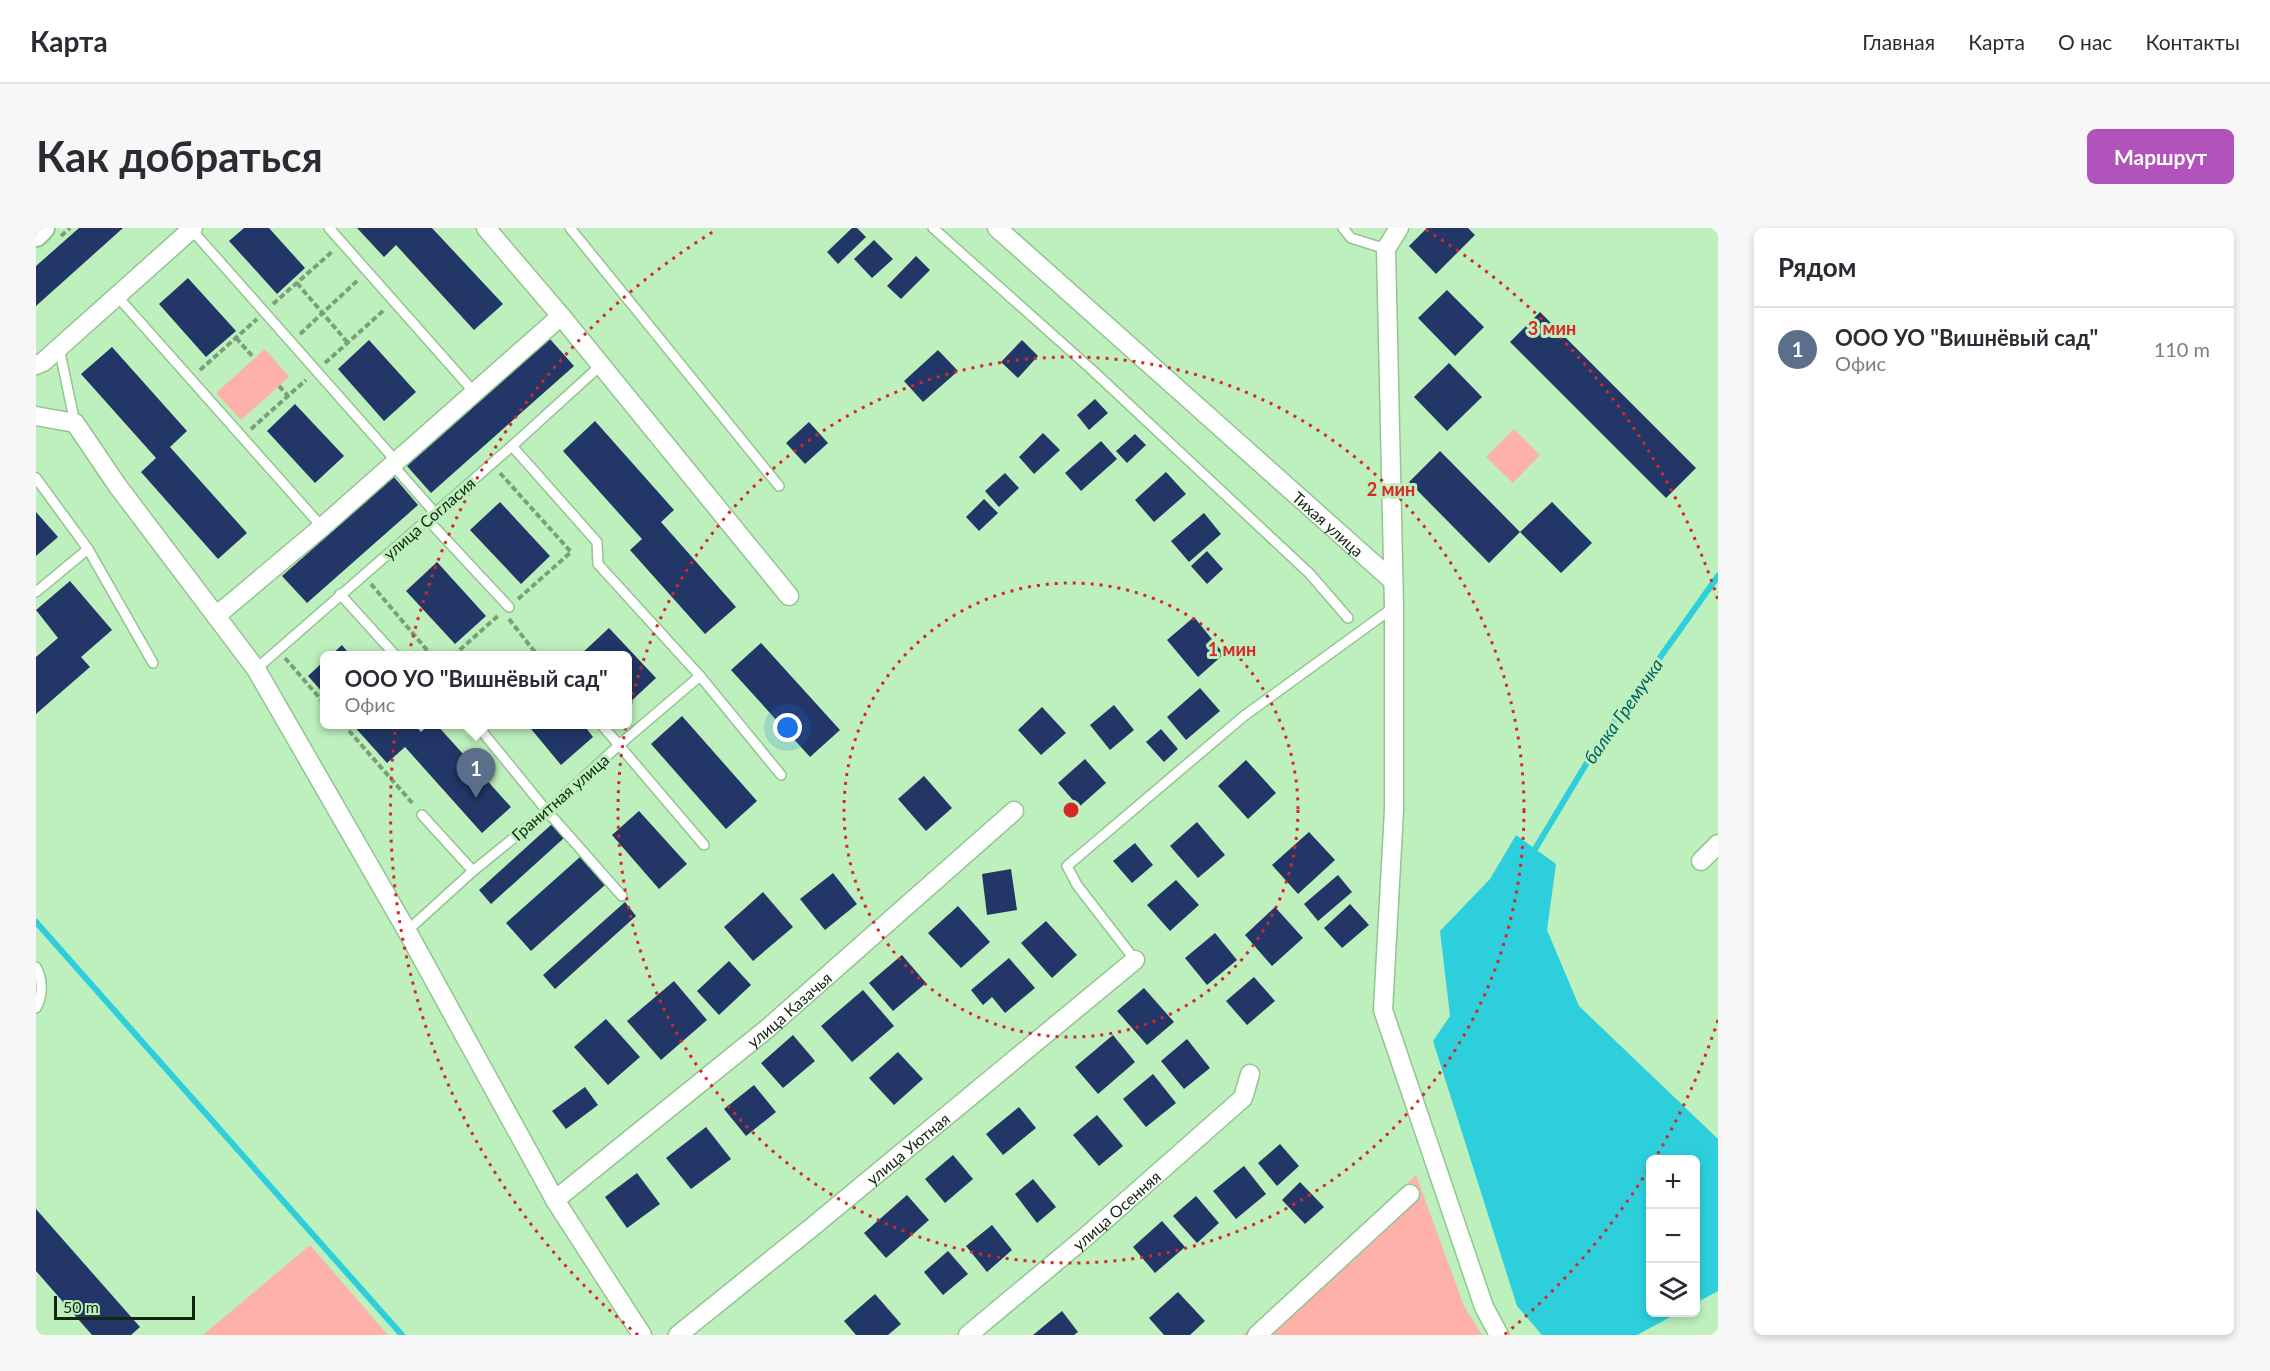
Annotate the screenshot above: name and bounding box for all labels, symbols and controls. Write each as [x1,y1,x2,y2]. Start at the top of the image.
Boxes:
text: Карта [30,24,108,58]
text: Главная [1862,29,1935,54]
text: Карта [1968,29,2025,54]
text: О нас [2058,29,2112,54]
text: Контакты [2145,29,2240,54]
button: Маршрут [2087,129,2234,184]
text: Как добраться [36,131,323,181]
text: Рядом [1778,251,1856,283]
text: 3 мин [1528,317,1576,339]
text: ООО УО "Вишнёвый сад" [1835,324,2098,351]
text: 1 [1792,337,1803,361]
text: 110 m [2154,337,2210,361]
text: Офис [1835,351,1886,375]
street label: улица Согласия [379,473,479,563]
text: 2 мин [1367,478,1415,500]
street label: Тихая улица [1289,487,1368,560]
text: 1 мин [1208,638,1256,660]
popup [320,651,632,729]
water label: балка Гремучка [1579,654,1667,768]
text: ООО УО "Вишнёвый сад" [344,665,608,692]
text: Офис [344,692,395,716]
your location [773,713,802,742]
pin: 1 [456,748,496,798]
street label: Гранитная улица [508,750,612,844]
centre of rings [1061,800,1081,820]
street label: улица Казачья [743,967,835,1051]
street label: улица Уютная [862,1108,953,1188]
map controls [1646,1155,1700,1317]
button: + [1646,1155,1700,1209]
street label: улица Осенняя [1069,1166,1164,1253]
button: − [1646,1209,1700,1263]
button: layers [1646,1263,1700,1317]
scale bar [54,1293,195,1320]
text: 50 m [63,1297,99,1316]

